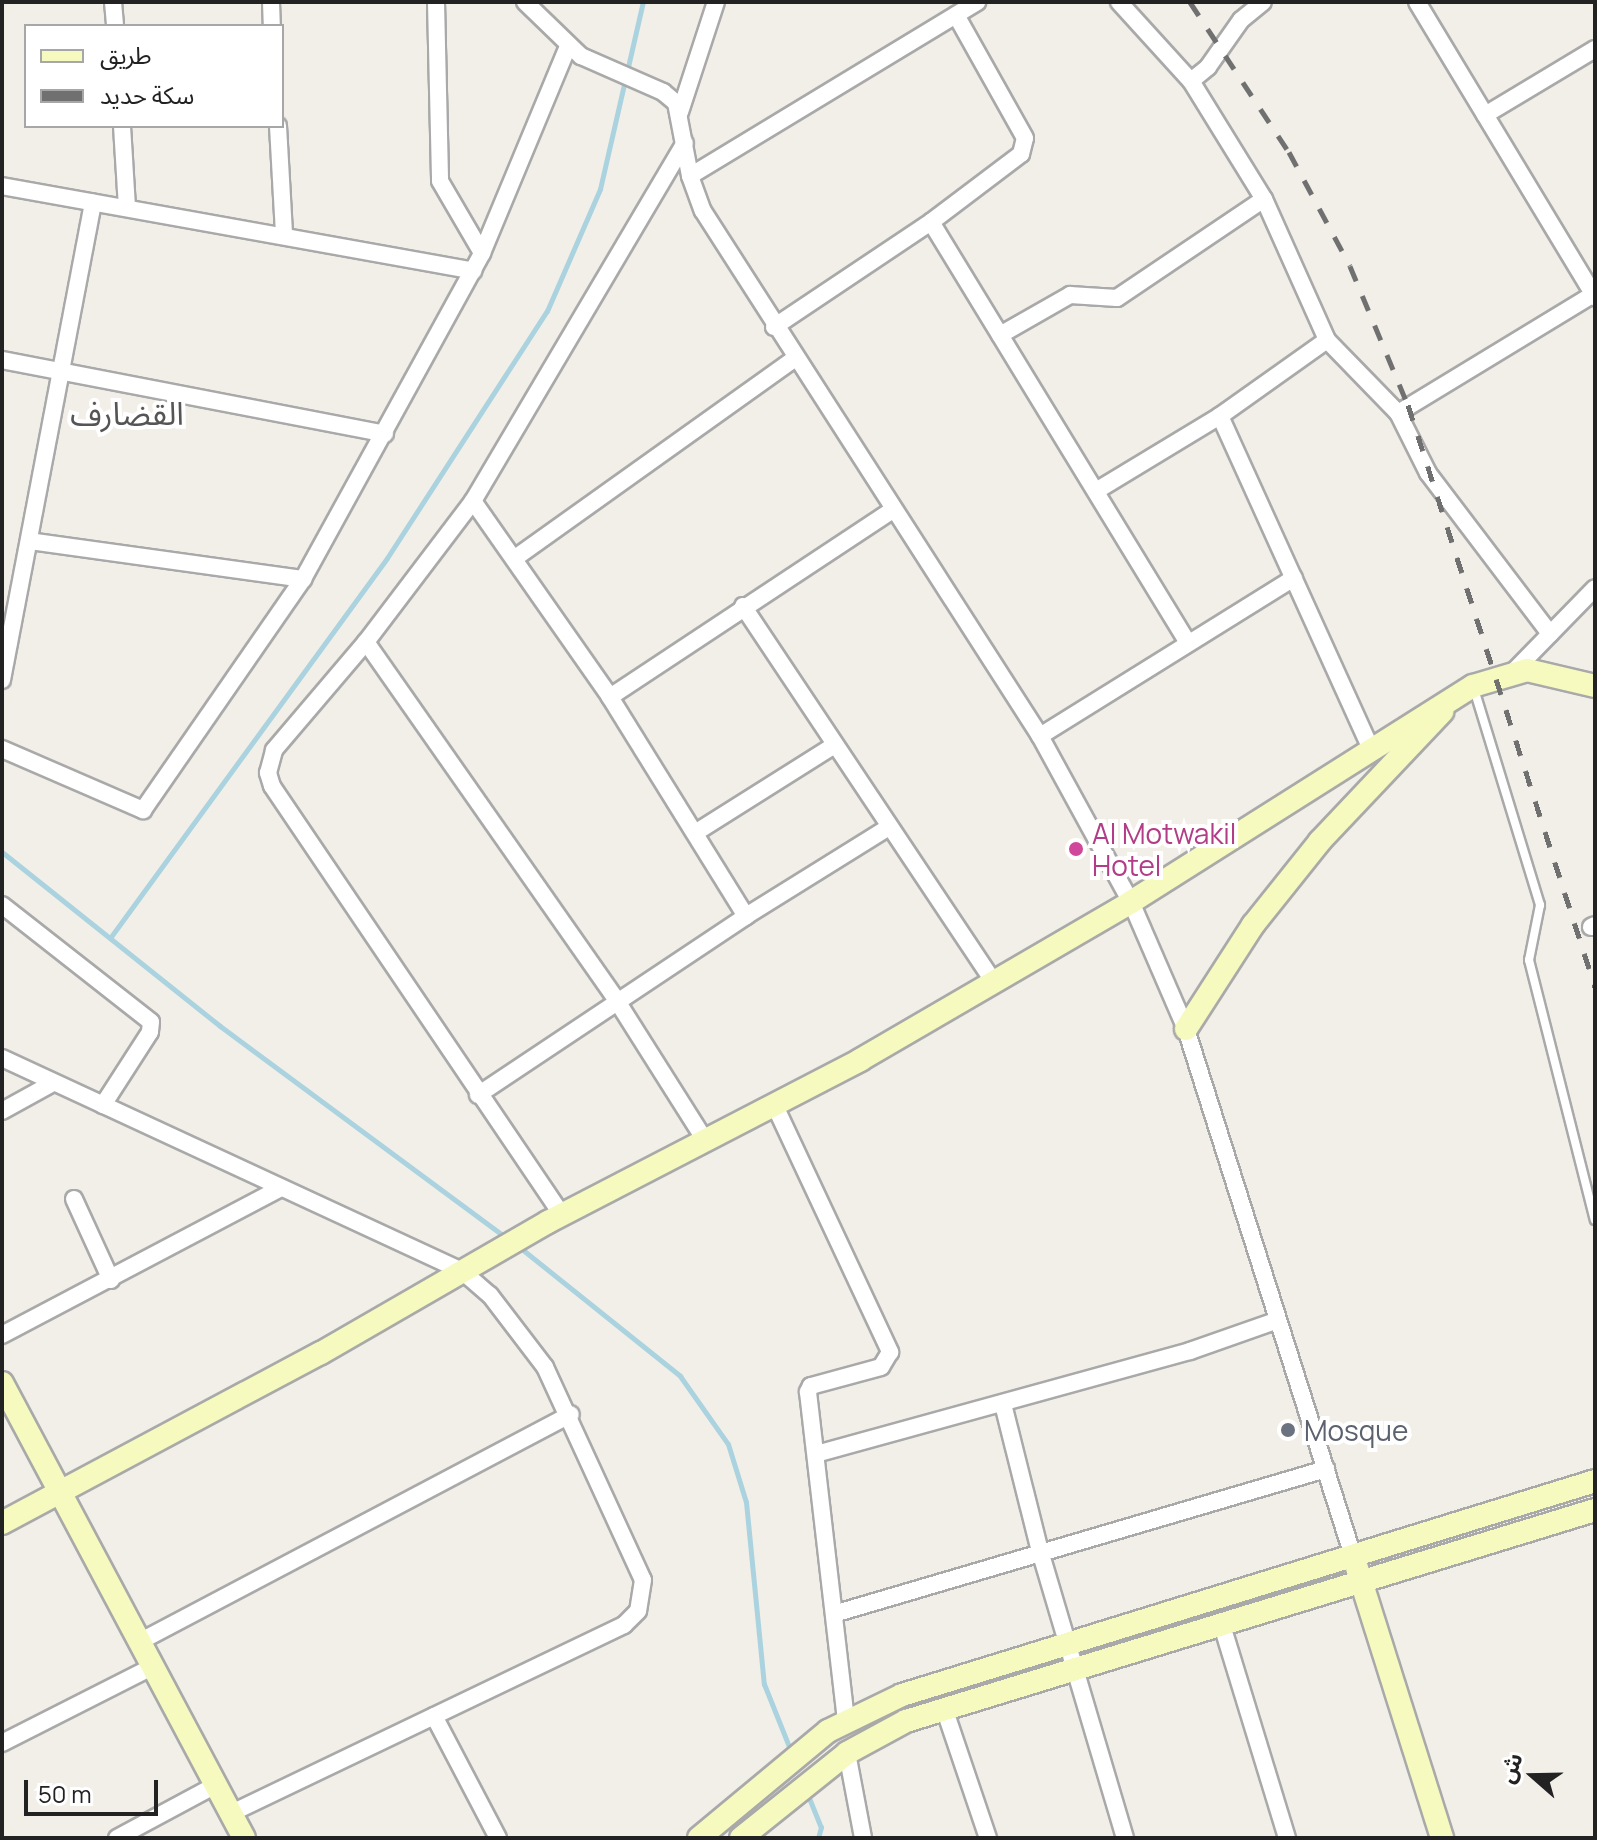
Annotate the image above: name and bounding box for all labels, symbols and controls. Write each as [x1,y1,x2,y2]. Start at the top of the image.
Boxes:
legend [24,24,284,128]
text: طريق [100,38,152,71]
text: سكة حديد [100,78,194,111]
district label: القضارف [70,394,184,432]
place label: Al Motwakil Hotel [1092,816,1236,882]
marker: Al Motwakil Hotel [1067,840,1085,858]
place label: Mosque [1304,1413,1408,1447]
marker: Mosque [1279,1421,1297,1439]
north arrow [1493,1736,1573,1816]
text: ش [1491,1749,1530,1787]
scale bar [28,1764,162,1814]
text: 50 m [38,1777,92,1810]

